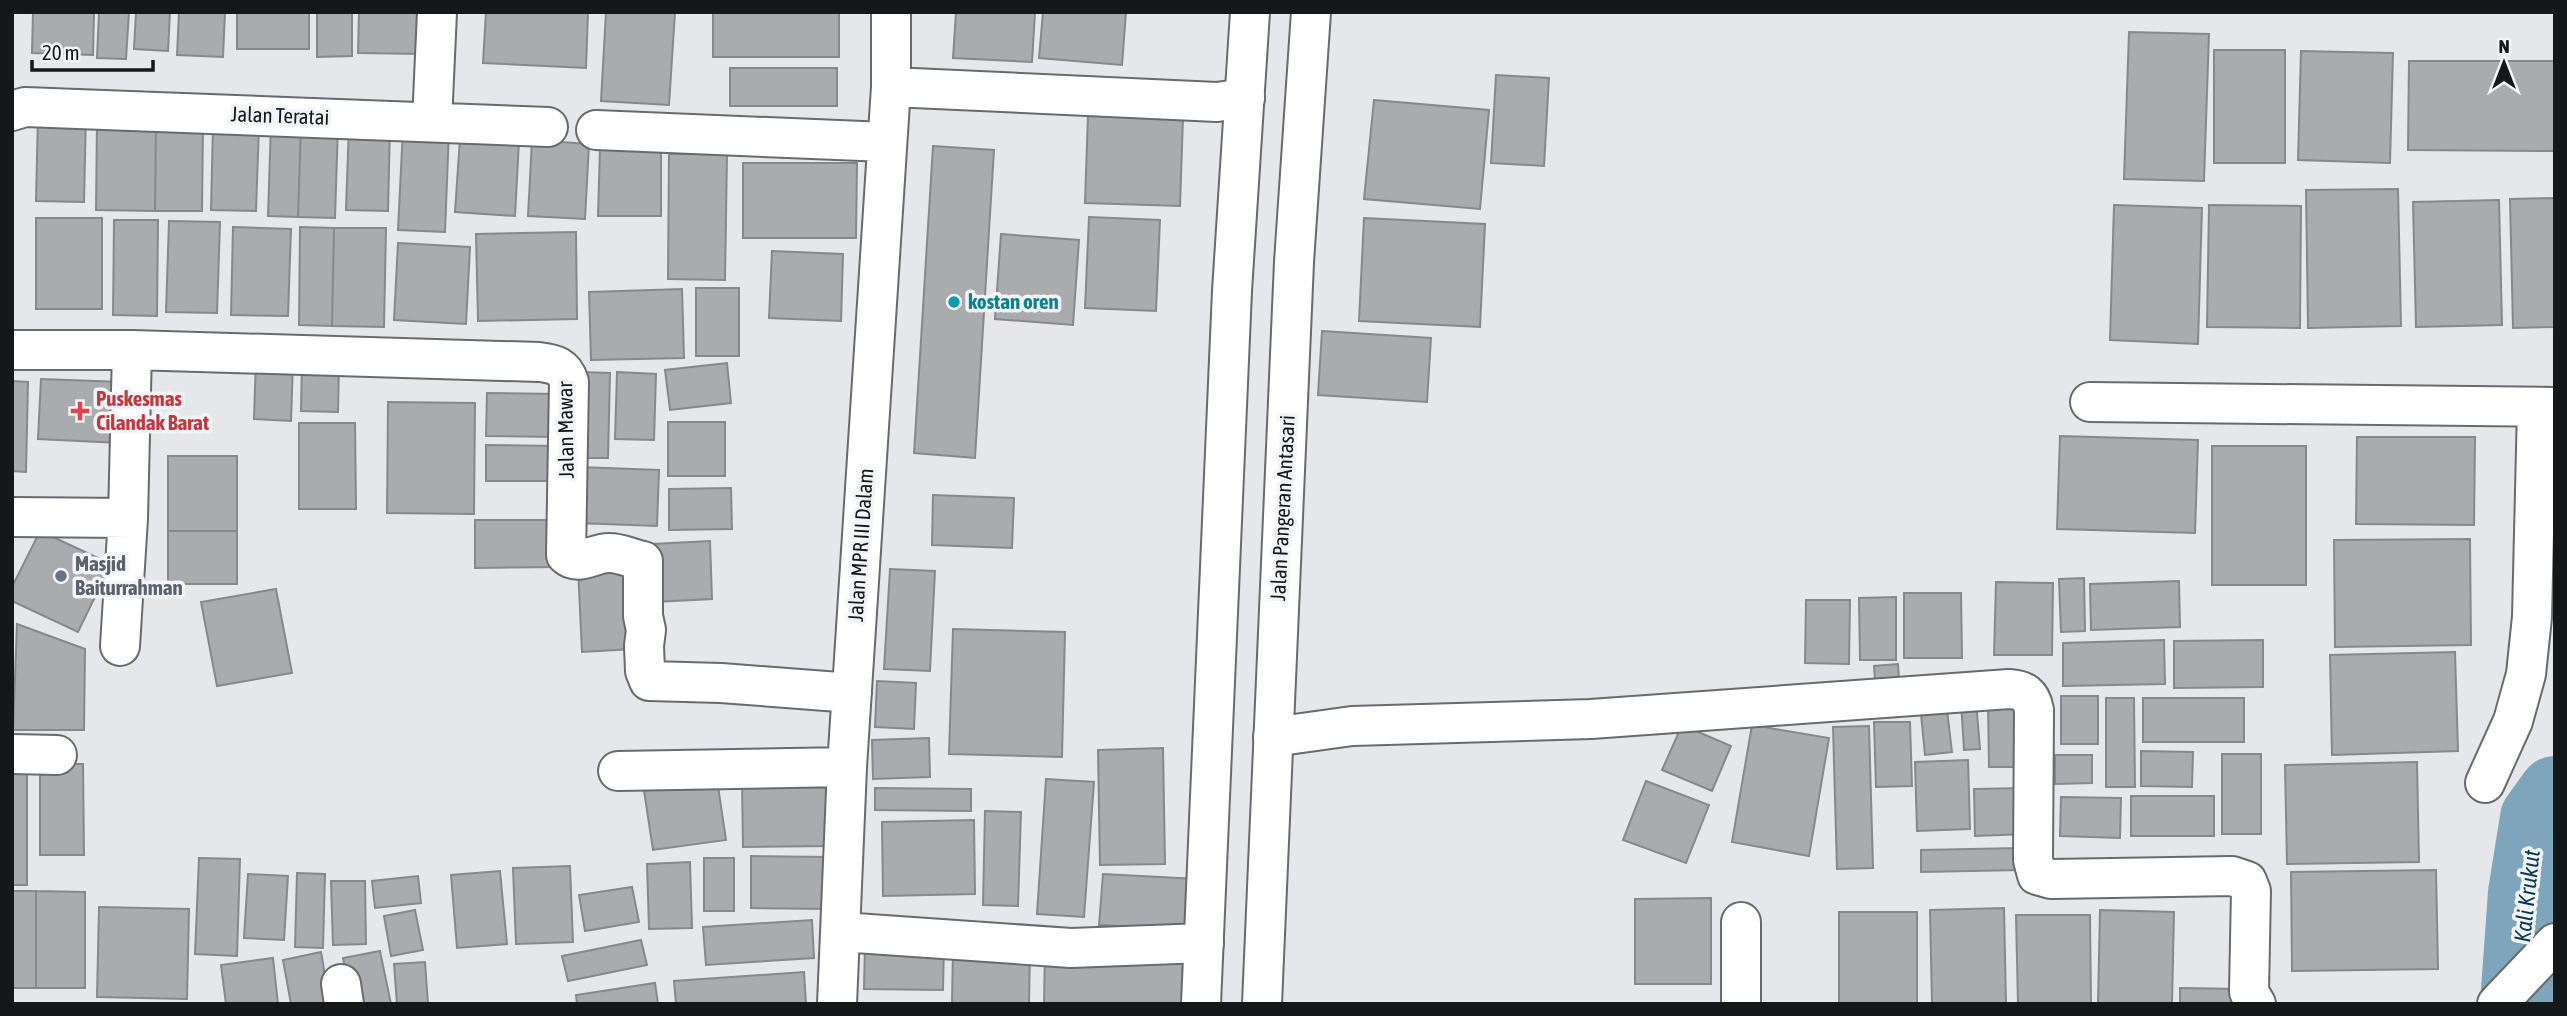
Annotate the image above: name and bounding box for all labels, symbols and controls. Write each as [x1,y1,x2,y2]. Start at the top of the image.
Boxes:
scale bar [32,28,152,72]
north arrow [2469,28,2539,98]
text: N [2498,35,2510,57]
text: 20 m [42,40,80,64]
street label: Jalan Teratai [230,101,330,129]
place label: kostan oren [968,289,1059,313]
marker: kostan oren [946,294,962,310]
street label: Jalan Mawar [552,381,578,479]
place label: Puskesmas Cilandak Barat [96,386,209,434]
marker: Puskesmas Cilandak Barat [70,401,90,421]
street label: Jalan Pangeran Antasari [1265,414,1299,601]
street label: Jalan MPR III Dalam [843,468,877,622]
place label: Masjid Baiturrahman [75,551,183,599]
marker: Masjid Baiturrahman [53,568,69,584]
water label: Kali Krukut [2509,848,2545,944]

